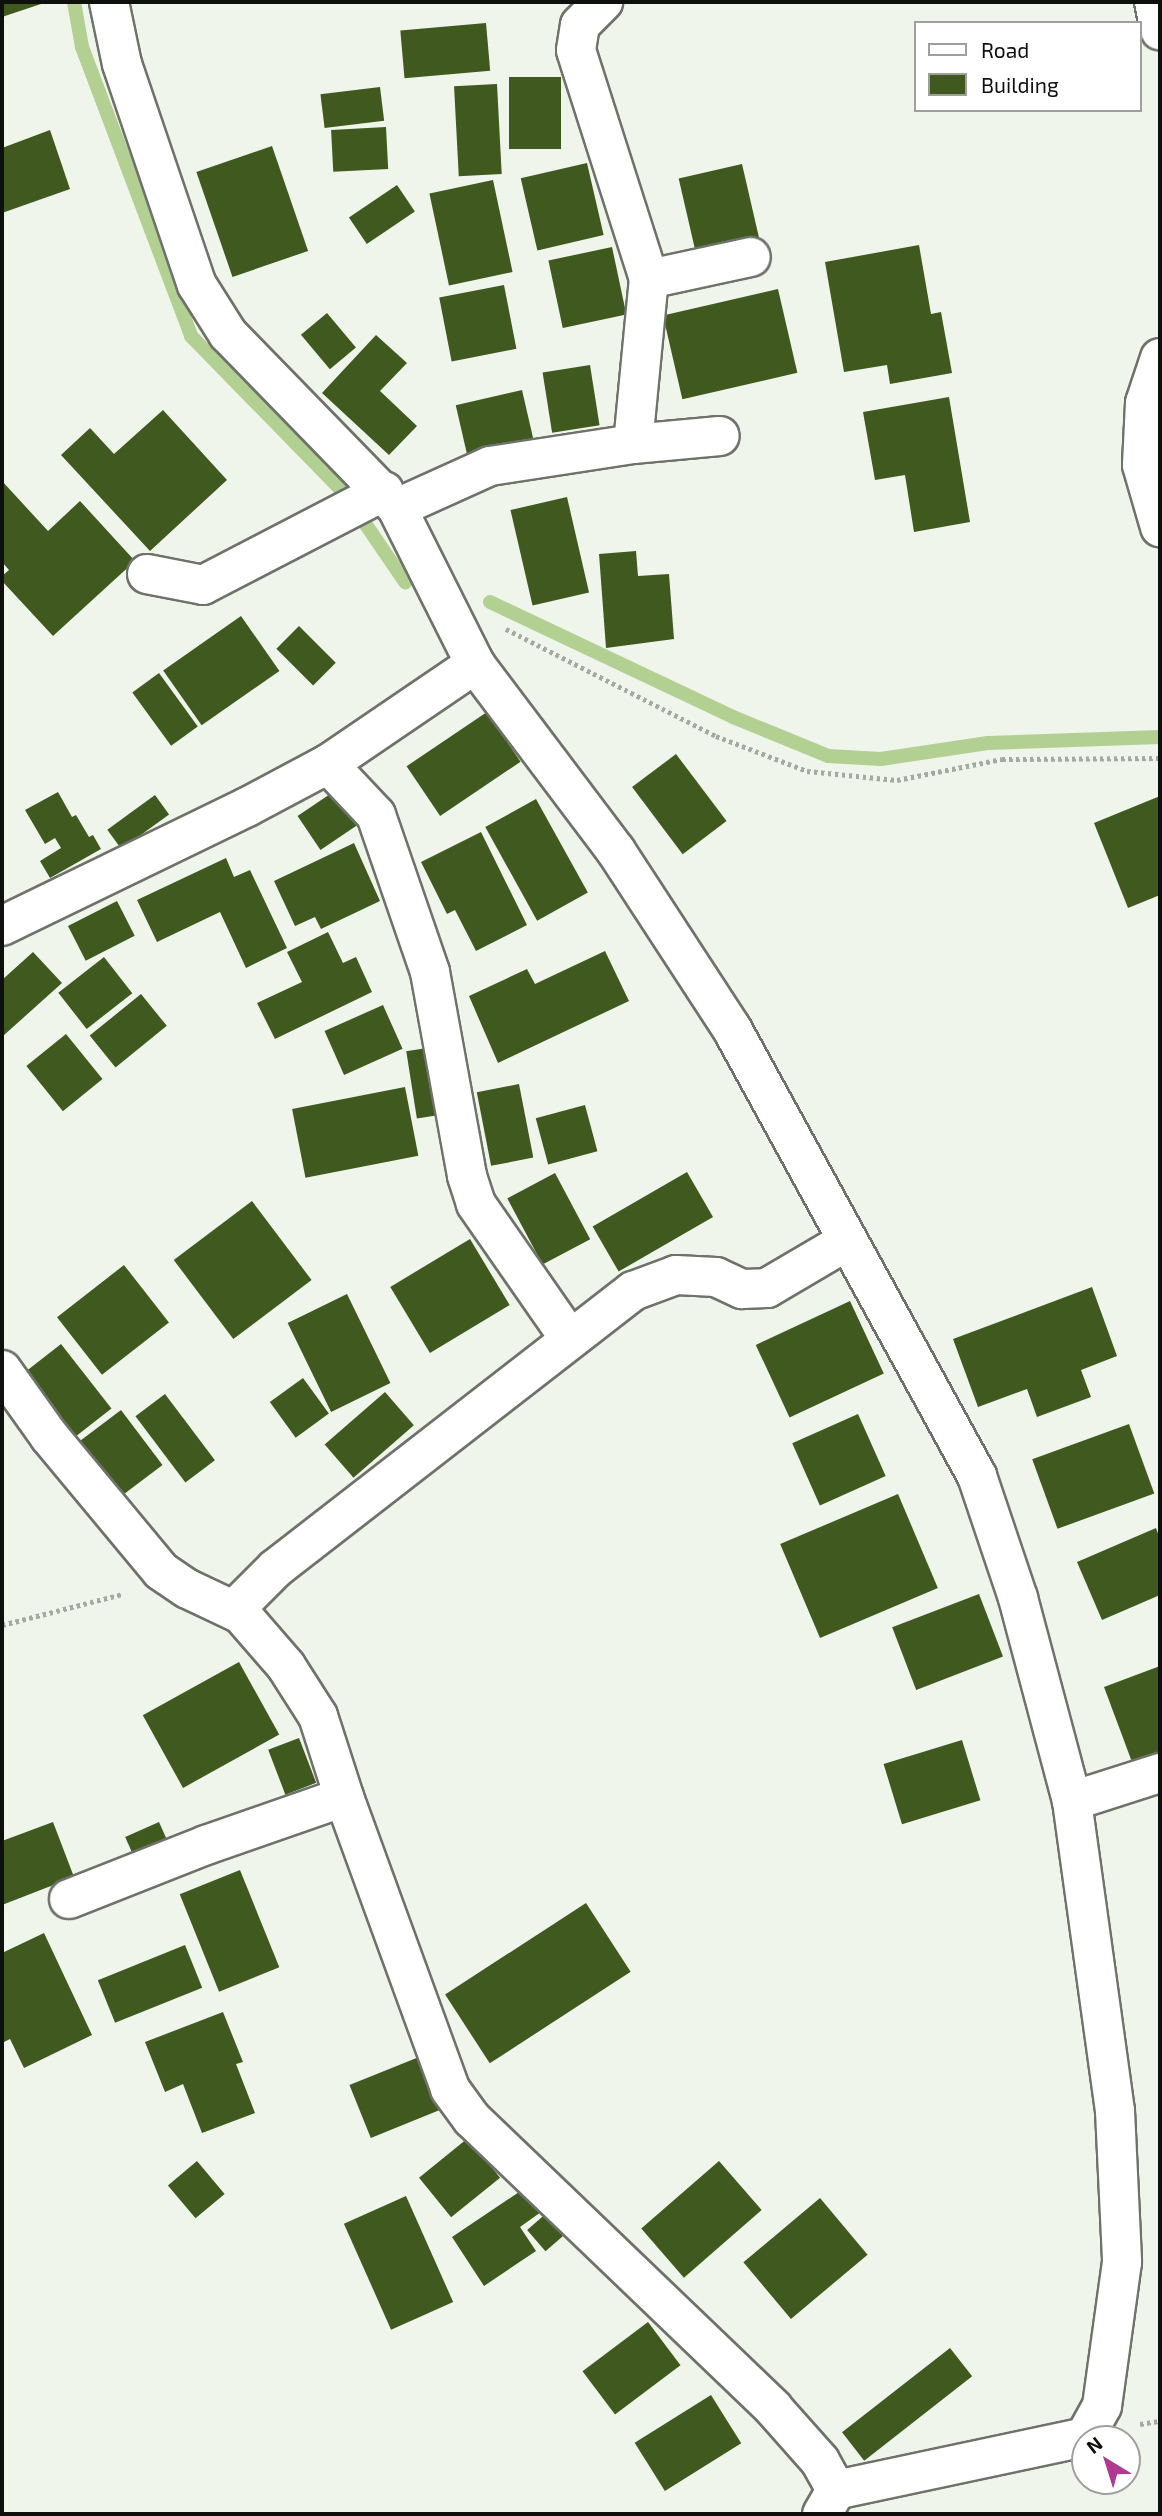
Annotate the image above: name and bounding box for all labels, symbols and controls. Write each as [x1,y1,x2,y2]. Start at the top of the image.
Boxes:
legend [914,21,1141,112]
text: Road [981,37,1029,62]
text: Building [981,72,1059,97]
north arrow [1071,2425,1141,2495]
text: N [1082,2431,1106,2458]

